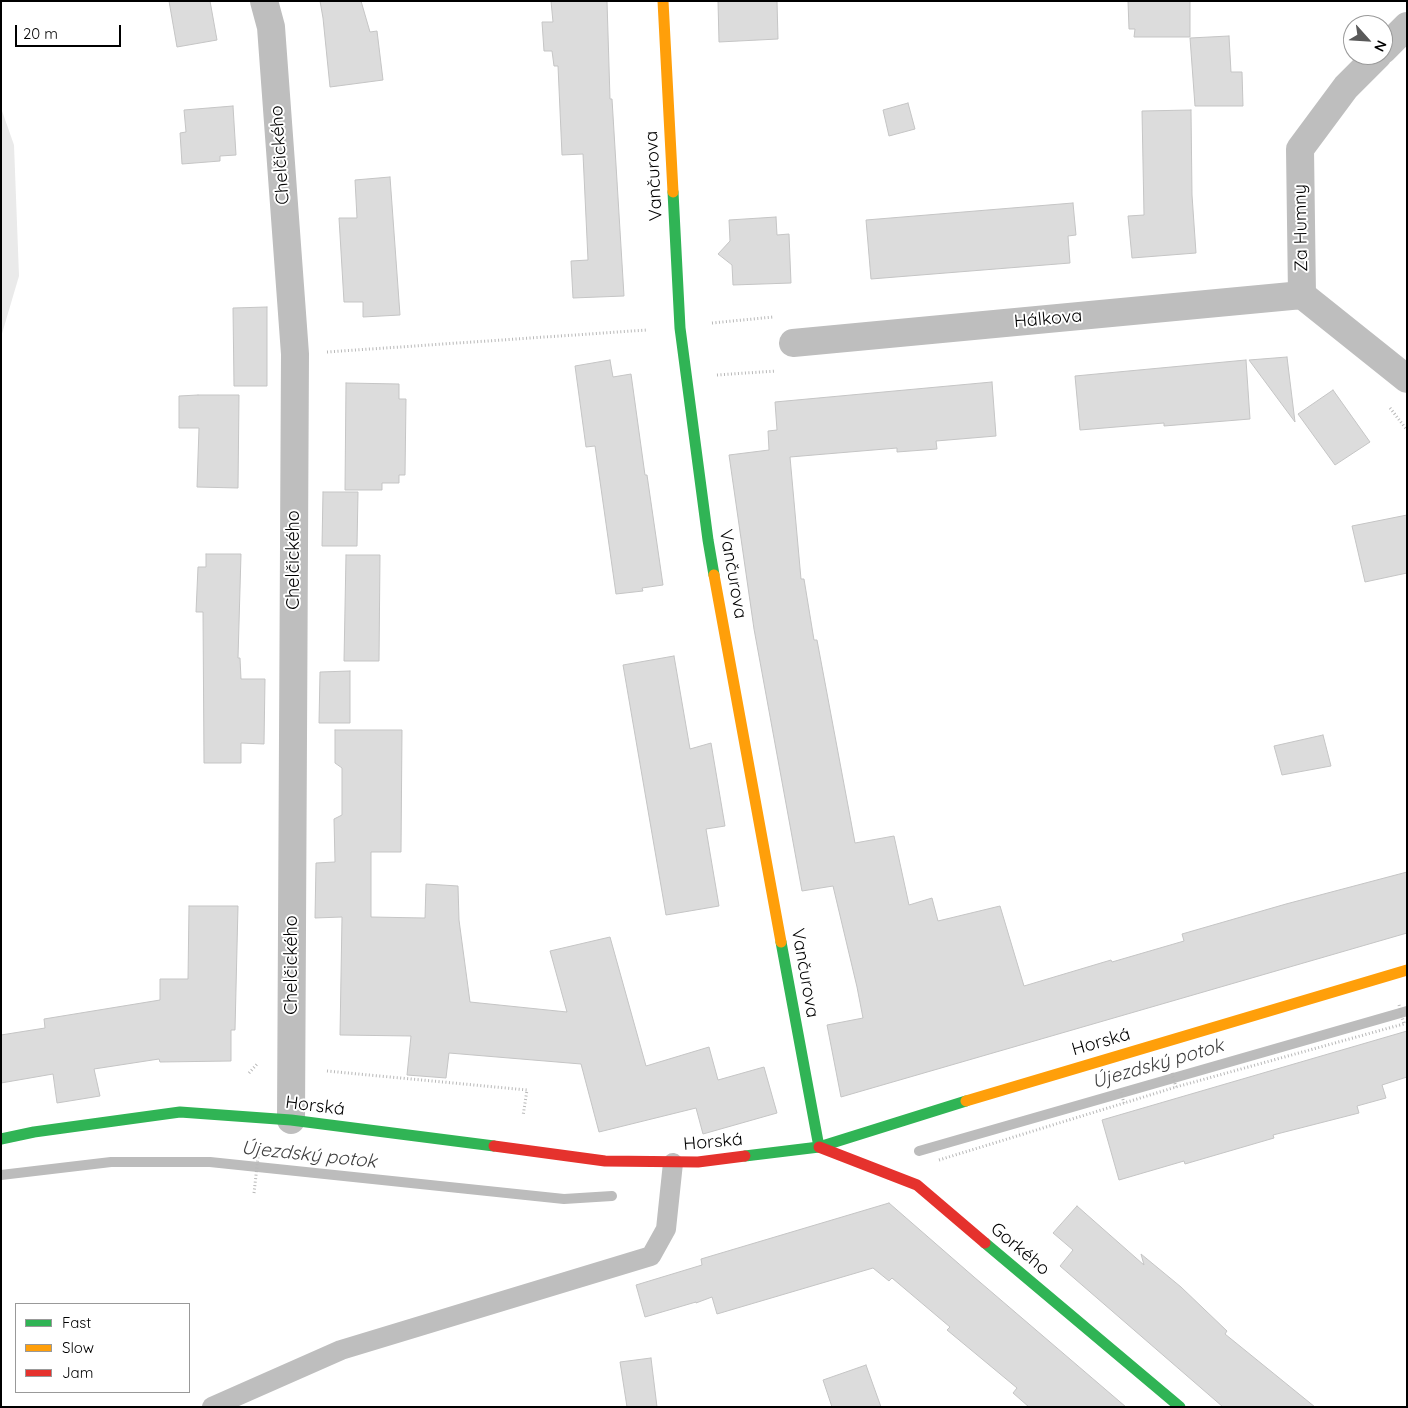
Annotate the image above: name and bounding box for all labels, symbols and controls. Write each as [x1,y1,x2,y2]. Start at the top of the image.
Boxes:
scale bar [18,15,124,47]
north arrow [1343,15,1393,65]
text: 20 m [23,24,58,43]
text: N [1370,38,1391,55]
street label: Chelčického [266,105,294,205]
street label: Vančurova [641,130,667,222]
street label: Za Humny [1289,184,1313,272]
street label: Hálkova [1013,305,1083,333]
street label: Chelčického [283,510,305,610]
street label: Vančurova [715,528,751,620]
street label: Chelčického [281,915,303,1015]
street label: Vančurova [787,927,823,1019]
street label: Horská [1069,1023,1133,1061]
water label: Újezdský potok [1090,1034,1226,1094]
street label: Horská [284,1092,346,1120]
street label: Horská [682,1129,744,1155]
water label: Újezdský potok [240,1137,378,1173]
street label: Gorkého [986,1218,1054,1280]
legend [15,1303,190,1393]
text: Fast [62,1313,91,1332]
text: Slow [62,1338,94,1357]
text: Jam [62,1363,93,1382]

